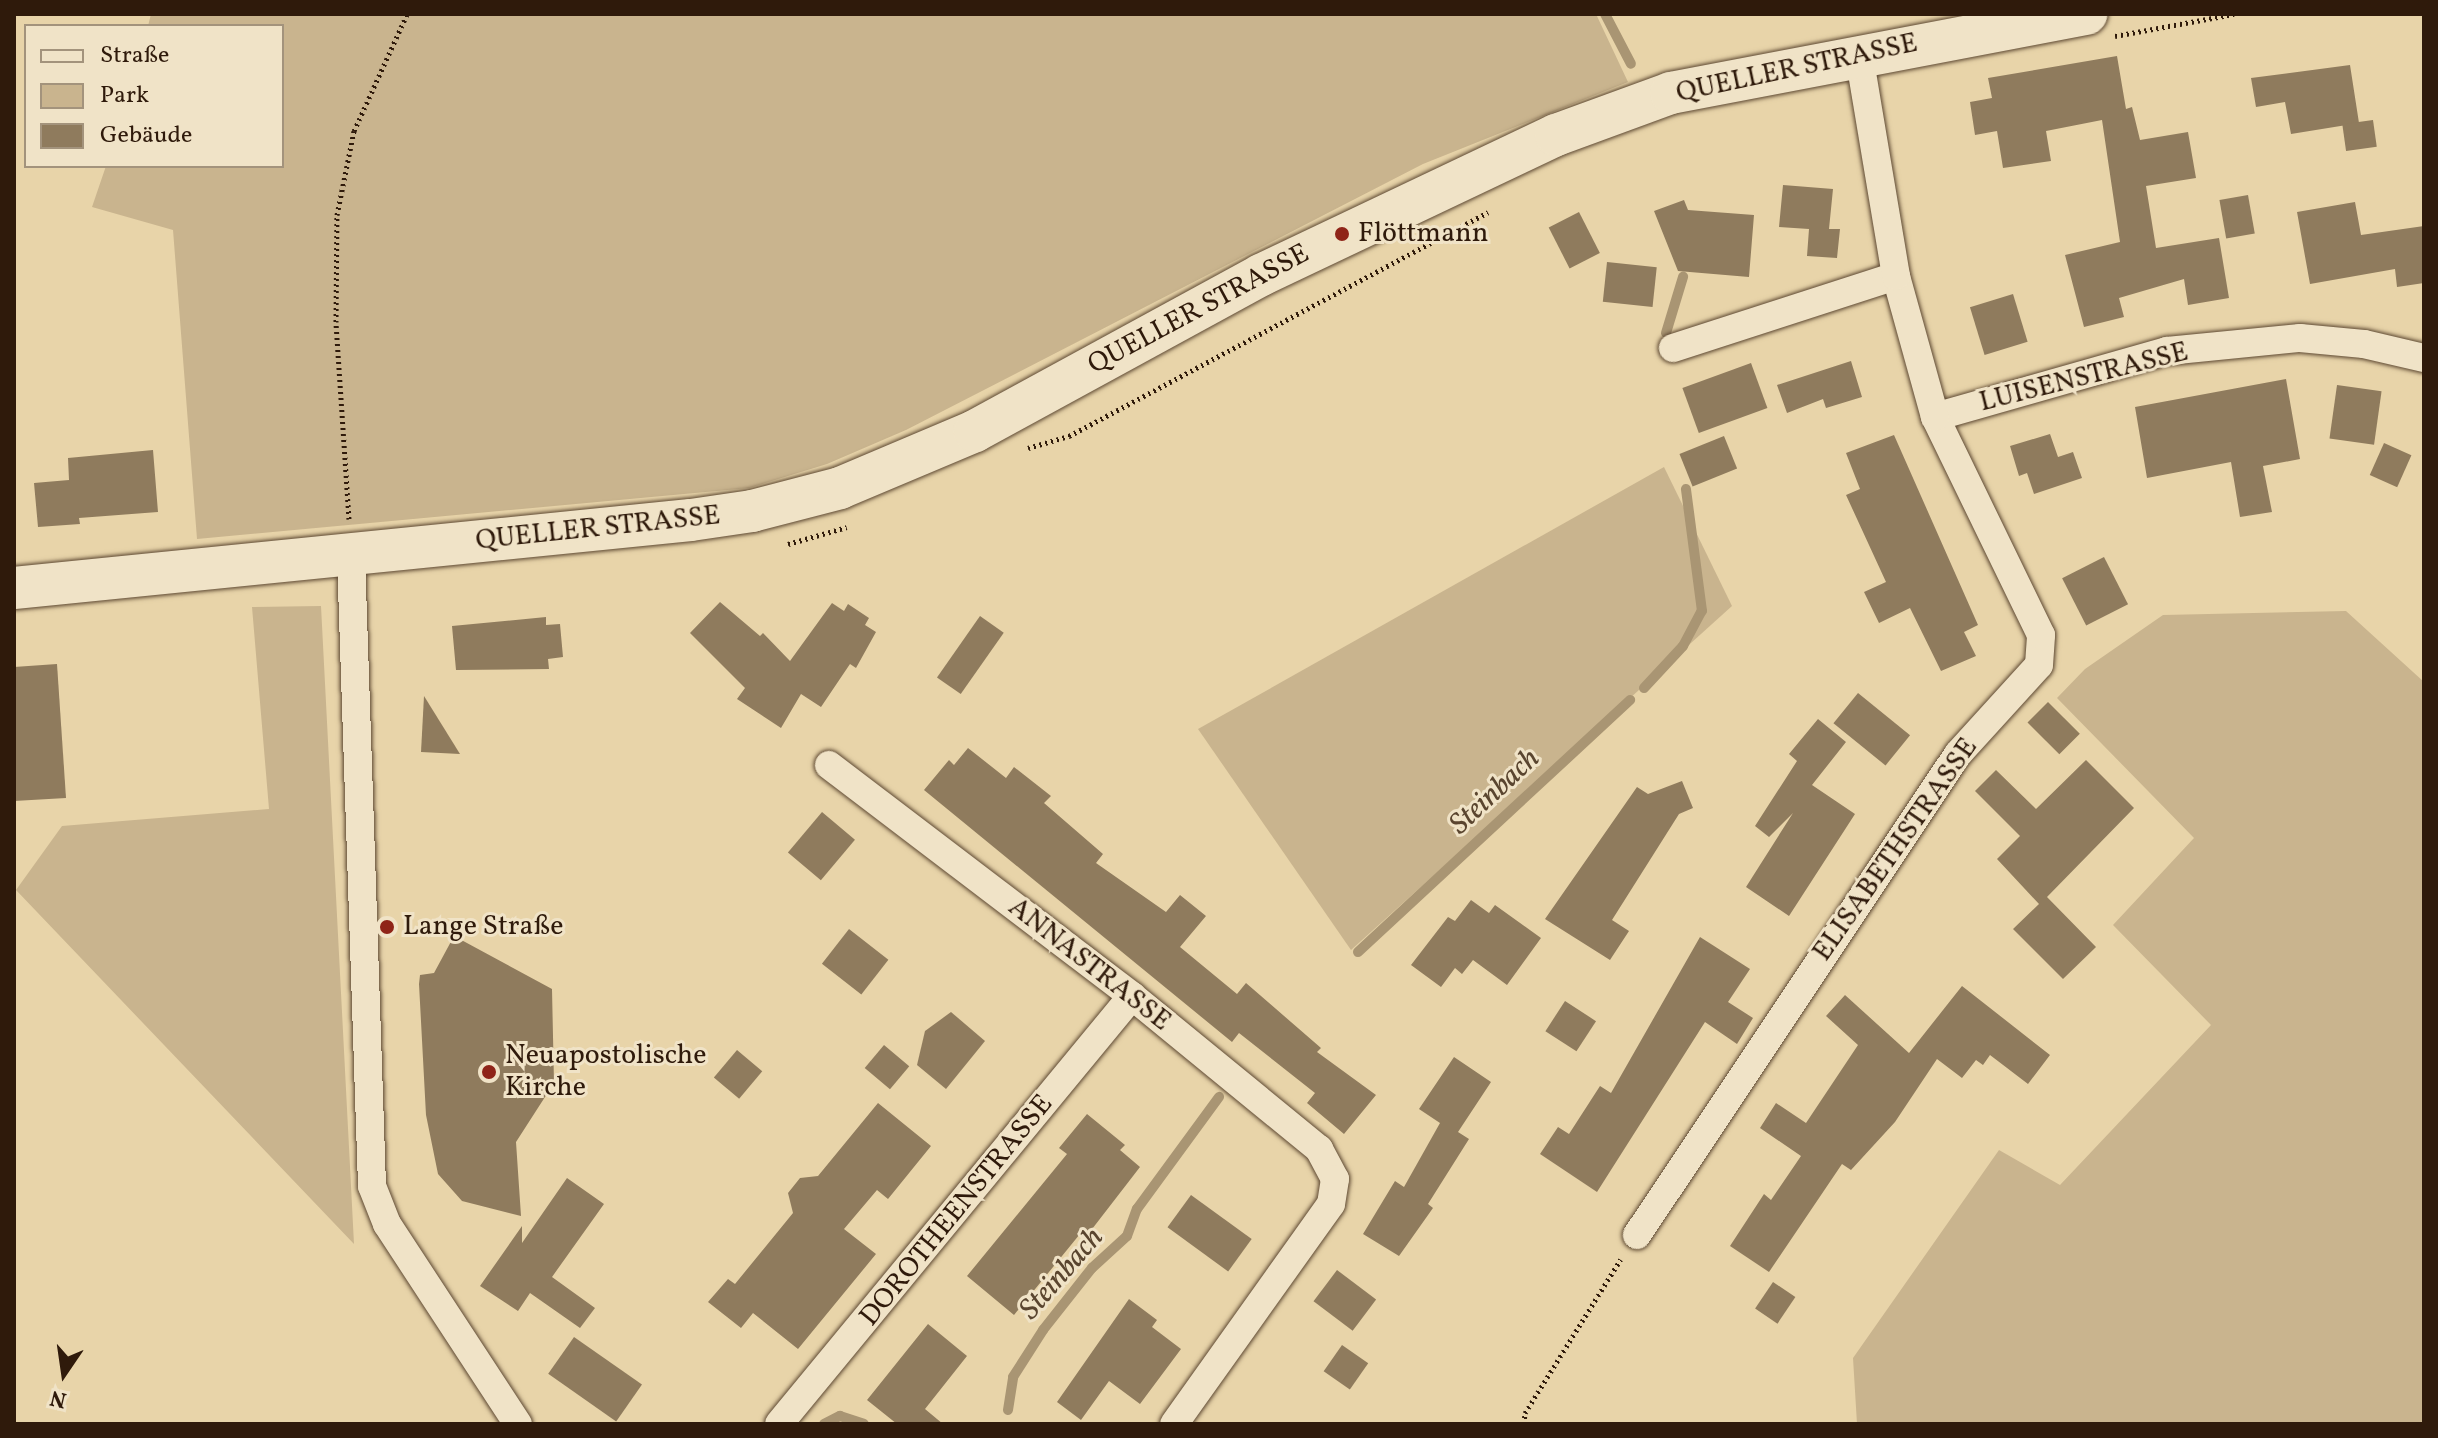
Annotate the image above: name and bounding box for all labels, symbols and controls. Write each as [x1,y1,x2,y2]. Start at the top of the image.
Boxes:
legend [24,24,284,168]
street label: QUELLER STRASSE [1673,27,1921,111]
text: Straße [100,39,169,73]
text: Park [100,79,149,113]
text: Gebäude [100,119,192,153]
place label: Flöttmann [1358,217,1489,251]
marker: Flöttmann [1333,225,1351,243]
street label: QUELLER STRASSE [1083,237,1315,383]
street label: LUISENSTRASSE [1976,336,2192,420]
street label: QUELLER STRASSE [474,499,722,559]
street label: ELISABETHSTRASSE [1806,732,1986,968]
water label: Steinbach [1442,741,1548,843]
street label: ANNASTRASSE [1001,891,1177,1039]
place label: Lange Straße [403,910,563,944]
marker: Lange Straße [378,918,396,936]
place label: Neuapostolische Kirche [505,1039,706,1105]
marker: Neuapostolische Kirche [480,1063,498,1081]
street label: DOROTHEENSTRASSE [853,1089,1061,1333]
water label: Steinbach [1012,1221,1112,1327]
north arrow [24,1334,104,1414]
text: N [47,1381,70,1415]

